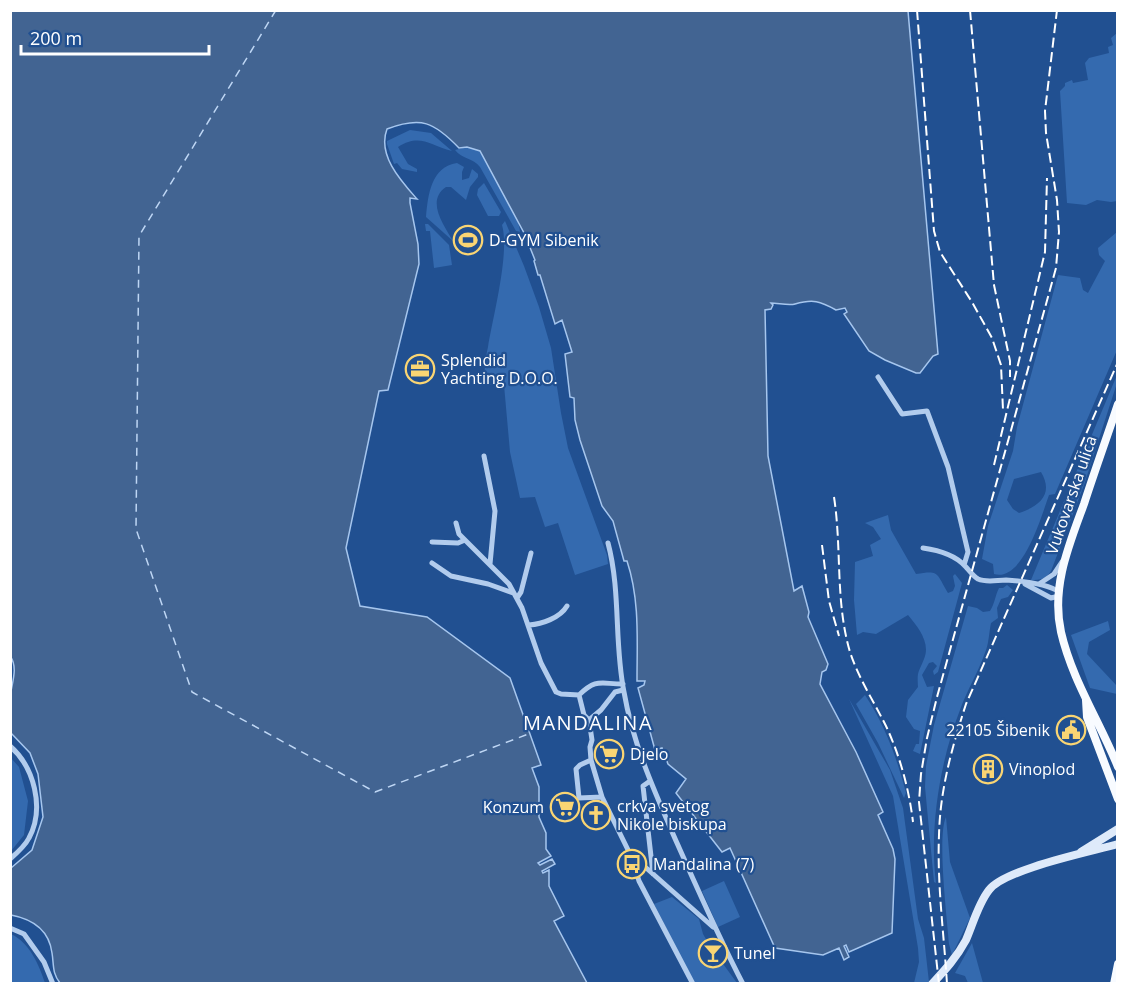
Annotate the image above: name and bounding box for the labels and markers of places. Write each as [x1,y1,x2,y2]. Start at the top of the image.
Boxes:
sports icon: D-GYM Sibenik [452,224,484,256]
place label: D-GYM Sibenik [489,229,599,251]
place label: Splendid Yachting D.O.O. [441,349,558,389]
office icon: Splendid Yachting D.O.O. [404,353,436,385]
public building icon: 22105 Šibenik [1055,714,1087,746]
place label: 22105 Šibenik [946,719,1051,741]
supermarket icon: Djelo [593,738,625,770]
place label: Djelo [630,743,668,765]
building icon: Vinoplod [972,753,1004,785]
place label: Vinoplod [1009,758,1075,780]
supermarket icon: Konzum [549,791,581,823]
place label: crkva svetog Nikole biskupa [617,795,727,835]
place label: Konzum [483,796,544,818]
church icon: crkva svetog Nikole biskupa [580,799,612,831]
bus stop icon: Mandalina (7) [616,848,648,880]
place label: Mandalina (7) [653,853,755,875]
bar icon: Tunel [697,937,729,969]
place label: Tunel [734,942,775,964]

